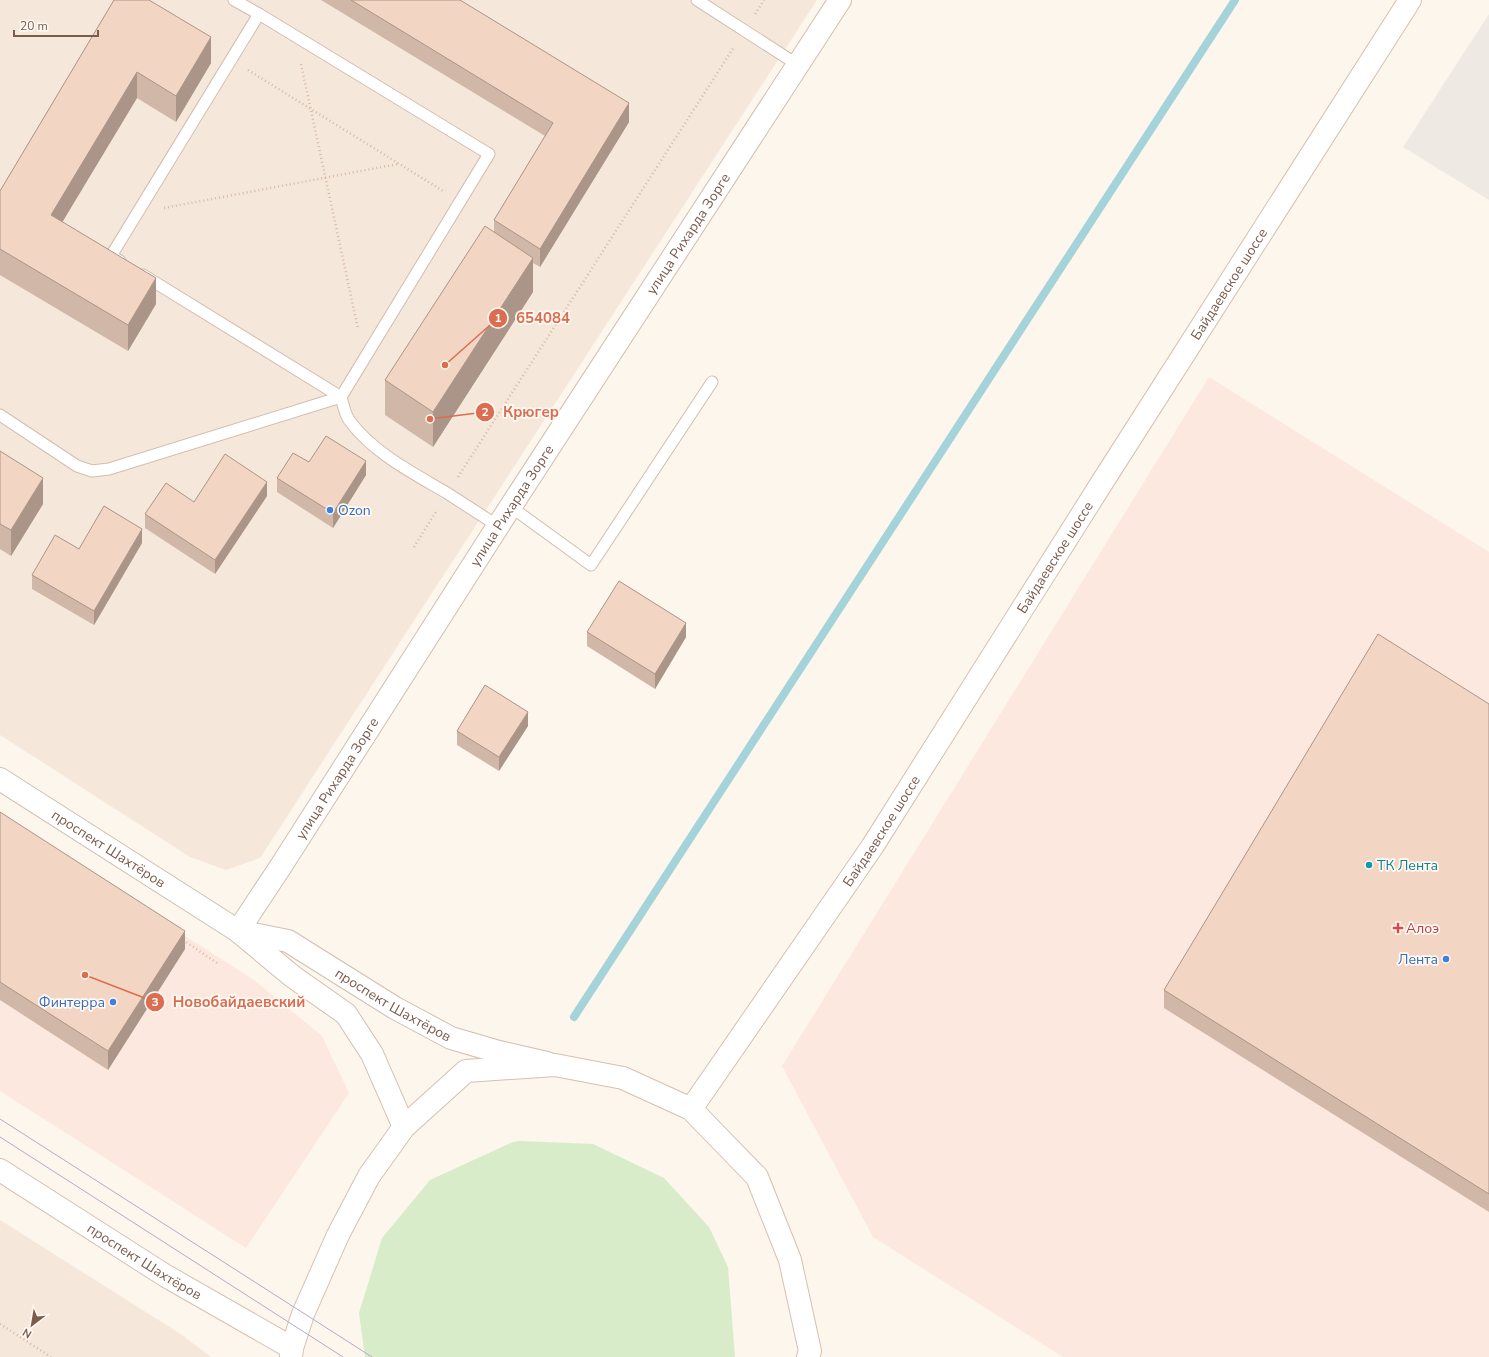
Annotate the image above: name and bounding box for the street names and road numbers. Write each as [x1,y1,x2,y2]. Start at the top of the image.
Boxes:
street label: улица Рихарда Зорге [642,169,735,298]
street label: Байдаевское шоссе [1186,224,1272,344]
street label: улица Рихарда Зорге [465,441,558,570]
street label: Байдаевское шоссе [1012,498,1097,617]
street label: улица Рихарда Зорге [291,714,383,843]
street label: Байдаевское шоссе [838,772,924,890]
street label: проспект Шахтёров [48,805,170,892]
street label: проспект Шахтёров [332,963,455,1046]
street label: проспект Шахтёров [84,1219,206,1304]

